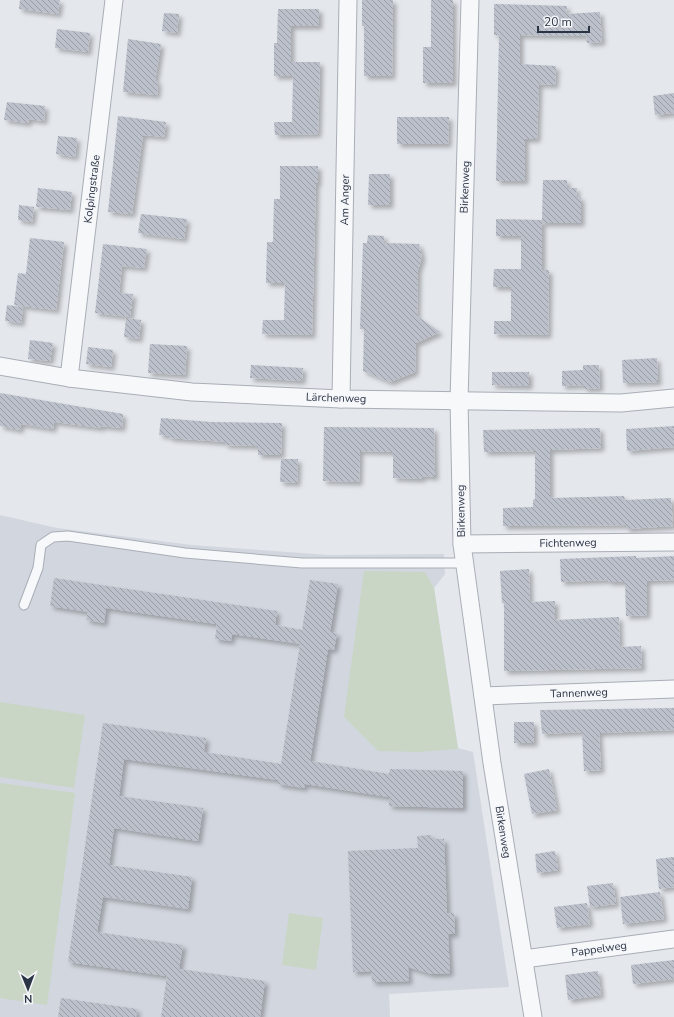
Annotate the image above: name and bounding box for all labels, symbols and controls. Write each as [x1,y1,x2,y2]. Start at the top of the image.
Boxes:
scale bar [538,8,589,34]
text: 20 m [544,14,572,30]
street label: Kolpingstraße [80,154,104,224]
street label: Birkenweg [457,160,473,214]
street label: Am Anger [337,174,353,226]
street label: Lärchenweg [305,389,367,407]
street label: Birkenweg [453,484,469,538]
street label: Fichtenweg [539,535,597,551]
street label: Tannenweg [550,684,608,702]
street label: Birkenweg [491,805,515,859]
street label: Pappelweg [570,938,628,960]
north arrow [8,969,48,1009]
text: N [24,991,32,1006]

